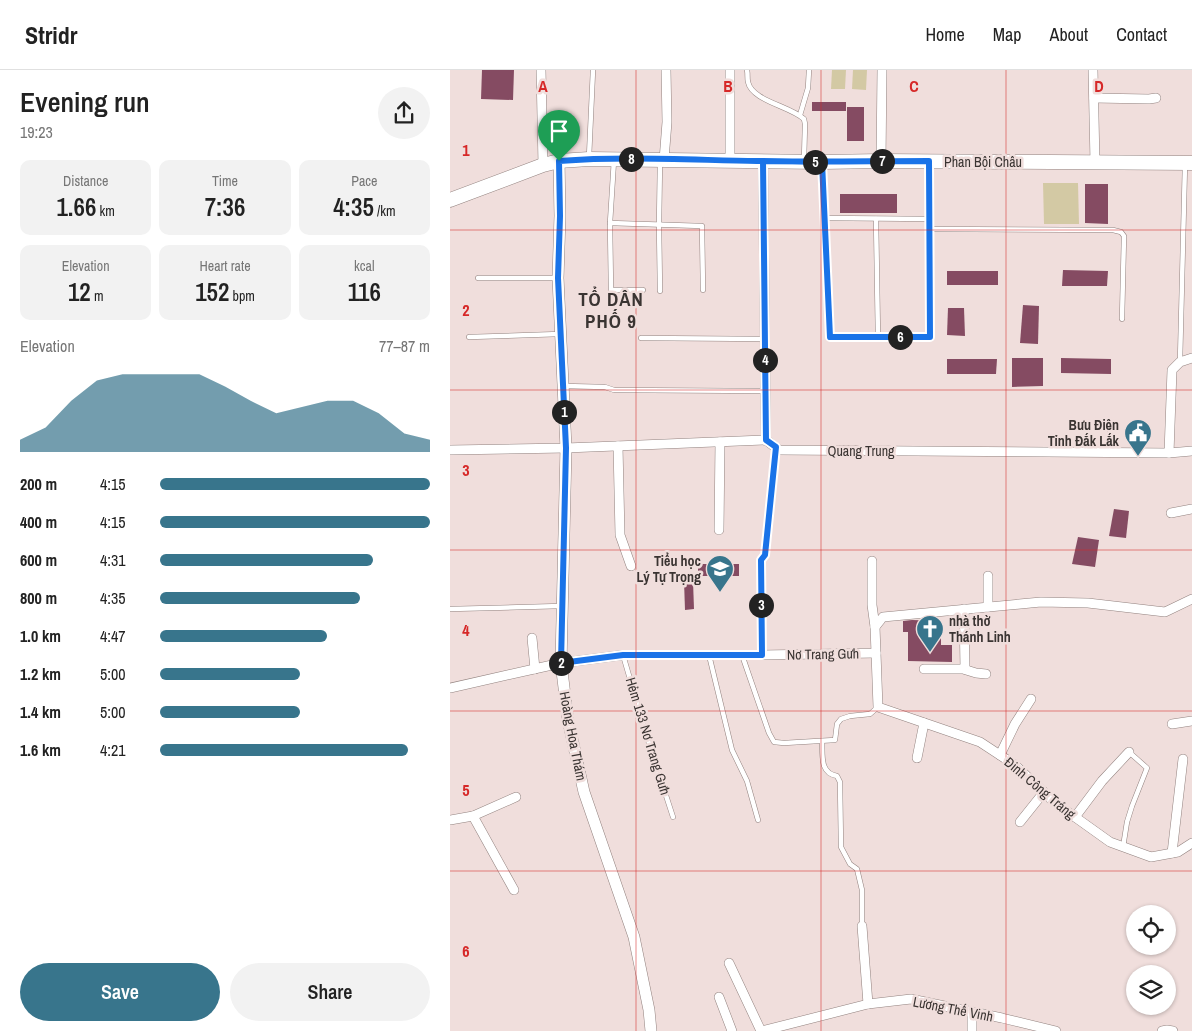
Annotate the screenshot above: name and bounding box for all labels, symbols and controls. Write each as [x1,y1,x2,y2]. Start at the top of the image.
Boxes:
text: Stridr [25,19,78,51]
text: Home [925,22,965,47]
text: Map [993,22,1022,47]
text: About [1050,22,1088,47]
text: Contact [1116,22,1167,47]
text: A [538,75,548,97]
text: B [723,75,733,97]
text: C [909,75,919,97]
text: D [1094,75,1104,97]
text: Evening run [20,83,150,121]
button: share [378,87,430,139]
pin [538,110,580,161]
icon: arrive [545,117,573,145]
text: 19:23 [20,121,53,143]
text: 1 [462,139,470,161]
pin: 8 [618,146,644,172]
pin: 7 [870,148,894,174]
text: 8 [628,150,635,168]
pin: 5 [802,150,828,174]
text: 7 [879,152,886,170]
text: 5 [812,153,819,171]
street label: Phan Bội Châu [944,153,1022,171]
text: Distance [63,172,108,190]
text: Time [212,172,238,190]
text: Pace [351,172,377,190]
text: 1.66 [56,190,96,224]
text: 7:36 [205,190,245,224]
text: 4:35 [333,190,374,224]
text: km [96,202,115,220]
text: /km [374,202,395,220]
text: Elevation [62,257,110,275]
text: Heart rate [199,257,251,275]
text: kcal [354,257,375,275]
text: 12 [68,275,91,309]
text: 152 [195,275,229,309]
text: 116 [348,275,381,309]
district label: TỔ DÂN PHỐ 9 [578,286,644,334]
text: m [91,287,103,305]
text: bpm [229,287,255,305]
text: 2 [462,299,470,321]
pin: 6 [888,324,912,350]
text: 6 [897,328,904,346]
text: Elevation [20,335,75,357]
text: 77–87 m [379,335,430,357]
pin: 4 [752,348,778,372]
text: 4 [762,351,769,369]
pin: 1 [552,400,576,424]
text: 1 [561,403,568,421]
place label: Bưu Điện Tỉnh Đắk Lắk [1048,416,1120,450]
public building icon: Bưu Điện Tỉnh Đắk Lắk [1123,418,1153,457]
street label: Quang Trung [827,442,895,460]
text: 3 [462,459,470,481]
text: 200 m [20,473,57,495]
text: 4:15 [100,473,126,495]
text: 400 m [20,511,57,533]
text: 4:15 [100,511,126,533]
text: 600 m [20,549,57,571]
text: 4:31 [100,549,126,571]
place label: Tiểu học Lý Tự Trọng [637,552,701,586]
school or university icon: Tiểu học Lý Tự Trọng [705,554,735,593]
text: 800 m [20,587,57,609]
text: 4:35 [100,587,126,609]
pin: 3 [748,592,774,618]
text: 3 [758,596,765,614]
place label: nhà thờ Thánh Linh [949,612,1011,646]
church icon: nhà thờ Thánh Linh [915,614,945,653]
text: 4 [462,619,470,641]
text: 1.0 km [20,625,61,647]
text: 4:47 [100,625,126,647]
street label: Nơ Trang Gưh [787,644,859,664]
pin: 2 [548,650,574,676]
text: 2 [558,654,565,672]
text: 1.2 km [20,663,61,685]
text: 5:00 [100,663,126,685]
street label: Hẻm 133 Nơ Trang Gưh [622,675,674,797]
street label: Hoàng Hoa Thám [556,690,590,782]
text: 1.4 km [20,701,61,723]
text: 5:00 [100,701,126,723]
text: 1.6 km [20,739,61,761]
text: 4:21 [100,739,126,761]
street label: Đinh Công Tráng [1001,753,1080,823]
text: 5 [462,779,470,801]
map controls [1126,905,1176,1015]
button: locate [1126,905,1176,955]
text: 6 [462,940,470,962]
button: Save [20,963,220,1021]
button: Share [230,963,430,1021]
button: layers [1126,965,1176,1015]
street label: Lương Thế Vinh [911,992,995,1026]

